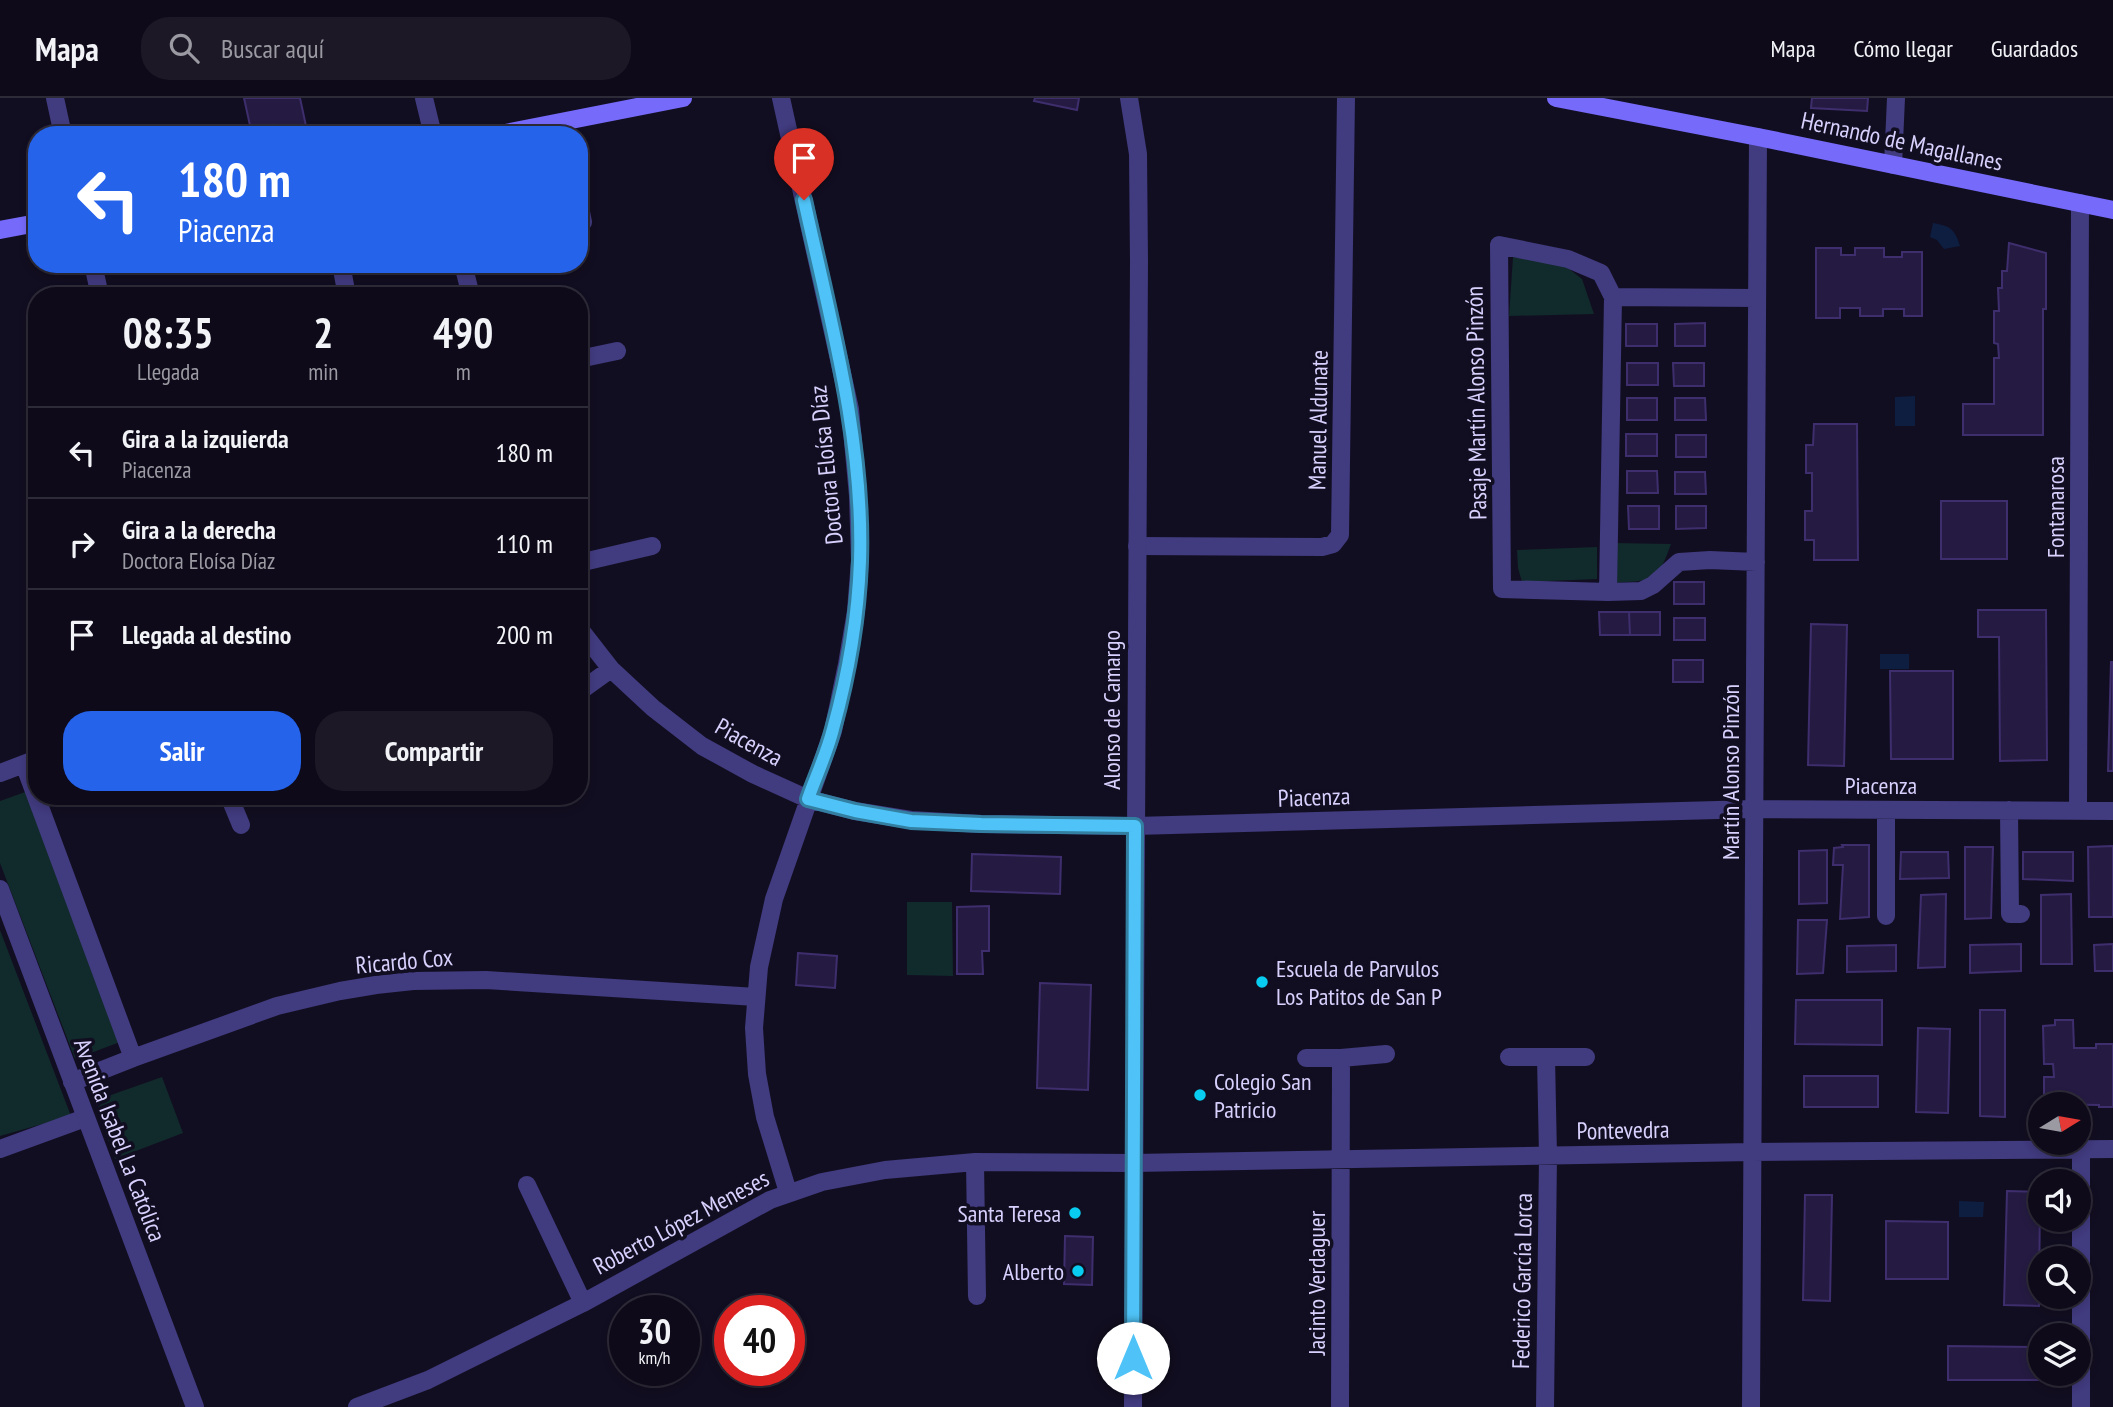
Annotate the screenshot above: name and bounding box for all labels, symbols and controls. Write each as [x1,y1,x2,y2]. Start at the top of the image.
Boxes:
search box [141,17,631,80]
text: Mapa [35,27,99,70]
icon: search [165,29,203,67]
text: Buscar aquí [221,32,324,65]
text: Mapa [1771,33,1816,64]
text: Cómo llegar [1854,33,1953,64]
text: Guardados [1991,33,2078,64]
street label: Hernando de Magallanes [1798,104,2006,178]
pin [774,128,834,200]
icon: arrive [785,139,823,177]
text: 180 m [178,147,291,211]
icon: left [63,154,154,245]
text: Piacenza [178,209,275,251]
street label: Pasaje Martín Alonso Pinzón [1458,286,1494,520]
text: 08:35 [123,305,214,360]
text: 2 [313,305,333,360]
text: 490 [433,305,493,360]
street label: Manuel Aldunate [1301,350,1335,490]
text: Llegada [137,357,199,386]
text: min [308,357,338,386]
text: m [456,357,471,386]
street label: Doctora Eloísa Díaz [802,384,850,546]
text: Gira a la izquierda [122,422,289,455]
icon: left [63,434,101,472]
text: 180 m [495,436,553,469]
text: Piacenza [122,455,191,484]
street label: Fontanarosa [2040,456,2071,558]
text: Gira a la derecha [122,513,276,546]
icon: right [63,525,101,563]
text: 110 m [495,527,553,560]
text: Doctora Eloísa Díaz [122,546,275,575]
icon: arrive [63,616,101,654]
text: Llegada al destino [122,618,291,651]
text: 200 m [495,618,553,651]
street label: Alonso de Camargo [1096,630,1127,790]
street label: Martín Alonso Pinzón [1715,684,1746,860]
button: Salir [63,711,301,791]
button: Compartir [315,711,553,791]
street label: Piacenza [710,711,788,773]
street label: Piacenza [1845,770,1917,801]
street label: Piacenza [1277,780,1351,814]
street label: Ricardo Cox [354,941,454,981]
place label: Escuela de Parvulos Los Patitos de San P [1276,953,1442,1012]
marker: Escuela de Parvulos Los Patitos de San P [1254,974,1270,990]
street label: Avenida Isabel La Católica [67,1034,173,1246]
place label: Colegio San Patricio [1214,1066,1311,1125]
marker: Colegio San Patricio [1192,1087,1208,1103]
north arrow [2028,1092,2091,1155]
map controls [2028,1092,2091,1386]
street label: Pontevedra [1576,1114,1670,1146]
street label: Roberto López Meneses [588,1163,774,1281]
button: sound [2028,1169,2091,1232]
street label: Federico García Lorca [1505,1193,1539,1369]
place label: Santa Teresa [958,1198,1061,1229]
marker: Santa Teresa [1067,1205,1083,1221]
street label: Jacinto Verdaguer [1301,1210,1332,1356]
button: search [2028,1246,2091,1309]
place label: Alberto [1003,1256,1064,1287]
marker: Alberto [1070,1263,1086,1279]
speed limit sign: 40 [714,1295,805,1386]
text: 30 [638,1308,671,1354]
position arrow [1096,1321,1170,1395]
button: layers [2028,1323,2091,1386]
text: km/h [639,1346,670,1369]

